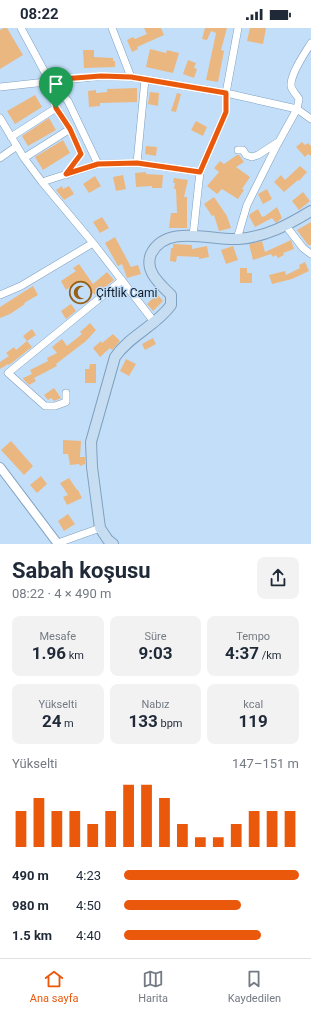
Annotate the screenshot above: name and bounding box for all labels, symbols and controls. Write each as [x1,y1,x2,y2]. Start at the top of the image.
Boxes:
text: 08:22 [20,5,59,23]
pin [39,67,73,108]
icon: arrive [45,73,67,95]
mosque icon: Çiftlik Cami [68,280,94,306]
place label: Çiftlik Cami [96,286,158,300]
button: share [257,557,299,599]
text: Sabah koşusu [12,558,151,583]
text: 08:22 · 4 × 490 m [12,586,111,601]
text: Mesafe [40,630,76,643]
text: Süre [144,630,167,643]
text: Tempo [236,630,270,643]
text: 1.96 [32,643,66,663]
text: 9:03 [138,643,173,663]
text: 4:37 [225,643,259,663]
text: km [66,649,84,662]
text: /km [259,649,281,662]
text: Yükselti [39,698,77,711]
text: Nabız [141,698,170,711]
text: kcal [243,698,263,711]
text: 24 [42,711,61,731]
text: 133 [128,711,158,731]
text: 119 [239,711,268,731]
text: m [61,717,74,730]
text: bpm [158,717,182,730]
text: Yükselti [12,756,58,771]
text: 147–151 m [232,756,299,771]
text: 490 m [12,868,49,883]
text: 4:23 [76,868,101,883]
text: 980 m [12,898,49,913]
text: 4:50 [76,898,101,913]
text: 1.5 km [12,928,52,943]
text: 4:40 [76,928,101,943]
tab: Ana sayfa [30,968,78,1005]
tab: Harita [138,968,168,1005]
tab: Kaydedilen [228,968,281,1005]

